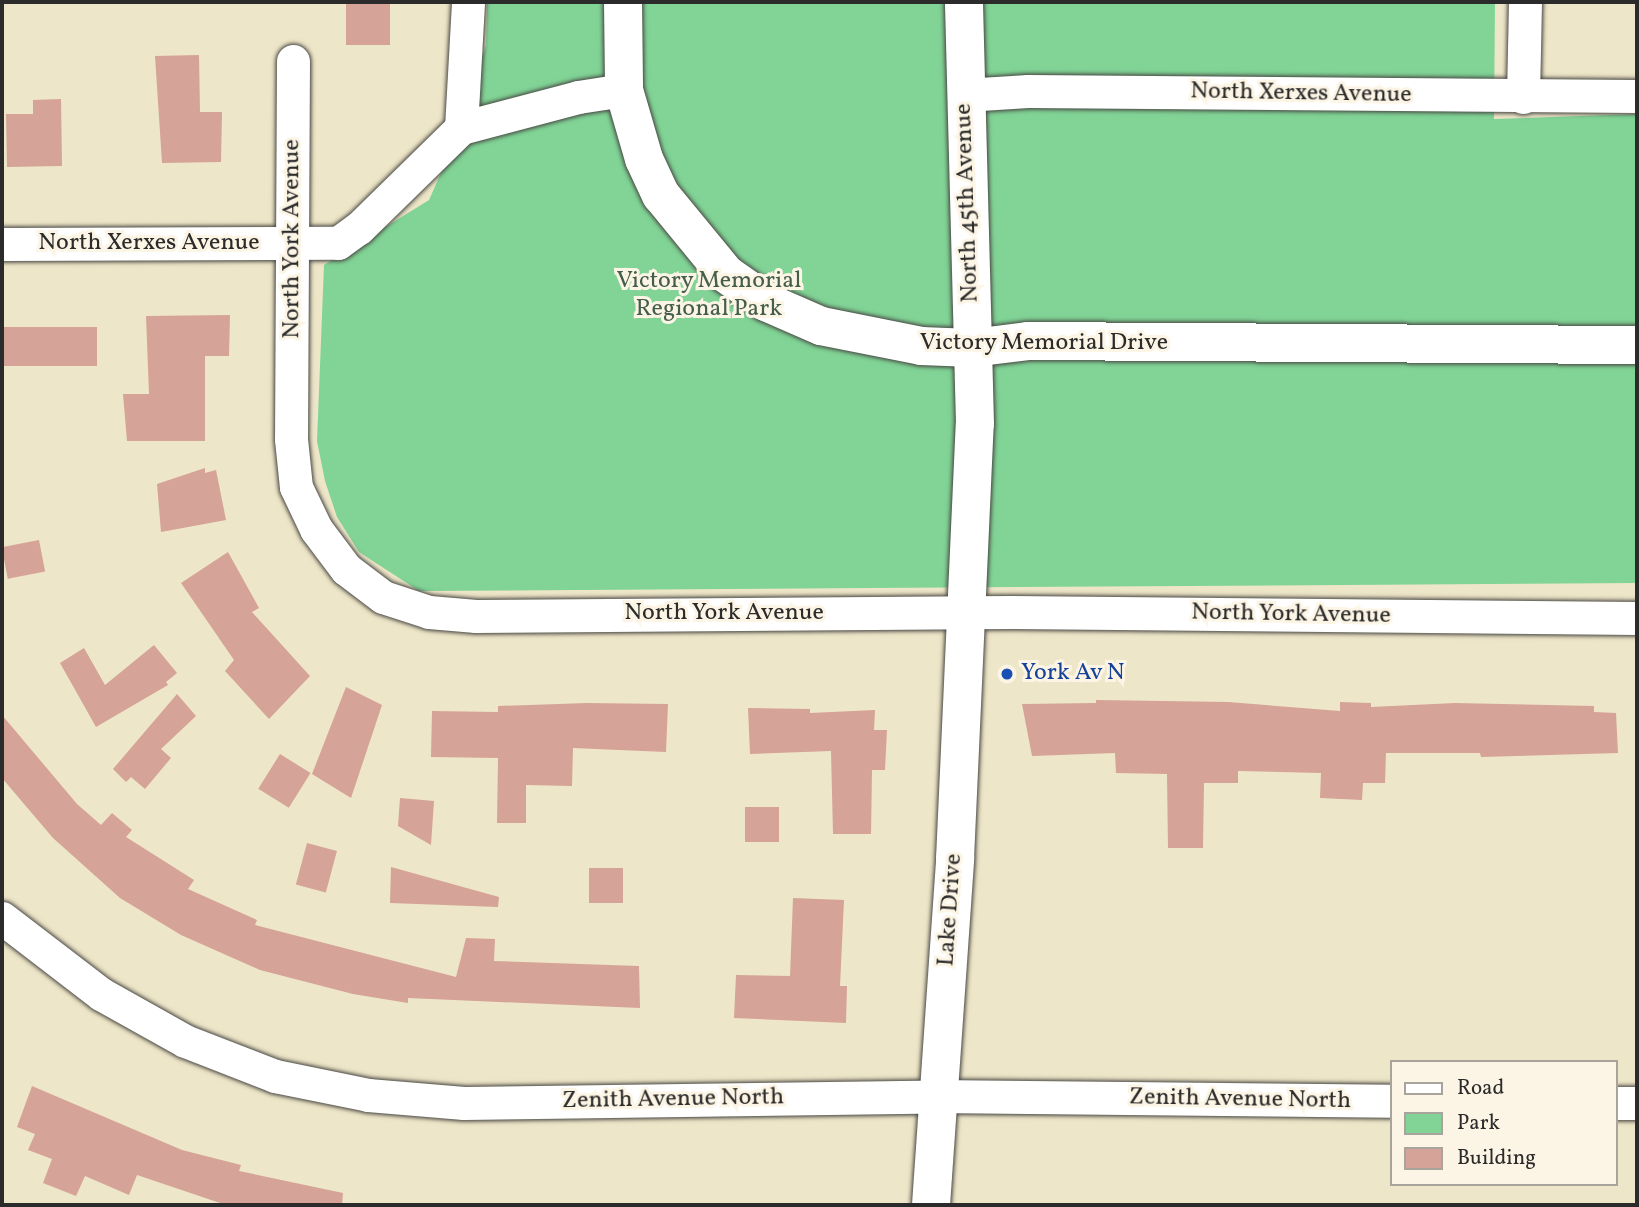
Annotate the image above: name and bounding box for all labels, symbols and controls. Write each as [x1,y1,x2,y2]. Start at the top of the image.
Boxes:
street label: North Xerxes Avenue [1190,78,1412,110]
street label: North 45th Avenue [950,103,986,303]
street label: North York Avenue [279,139,307,339]
street label: North Xerxes Avenue [38,230,260,258]
park label: Victory Memorial Regional Park [616,268,802,324]
street label: Victory Memorial Drive [919,330,1169,358]
street label: North York Avenue [1191,599,1391,631]
street label: North York Avenue [624,600,824,628]
place label: York Av N [1021,660,1125,688]
marker: York Av N [999,666,1015,682]
street label: Lake Drive [933,853,969,967]
legend [1390,1060,1618,1186]
text: Road [1457,1074,1504,1103]
street label: Zenith Avenue North [562,1084,784,1116]
street label: Zenith Avenue North [1129,1084,1351,1116]
text: Park [1457,1109,1500,1138]
text: Building [1457,1144,1536,1173]

